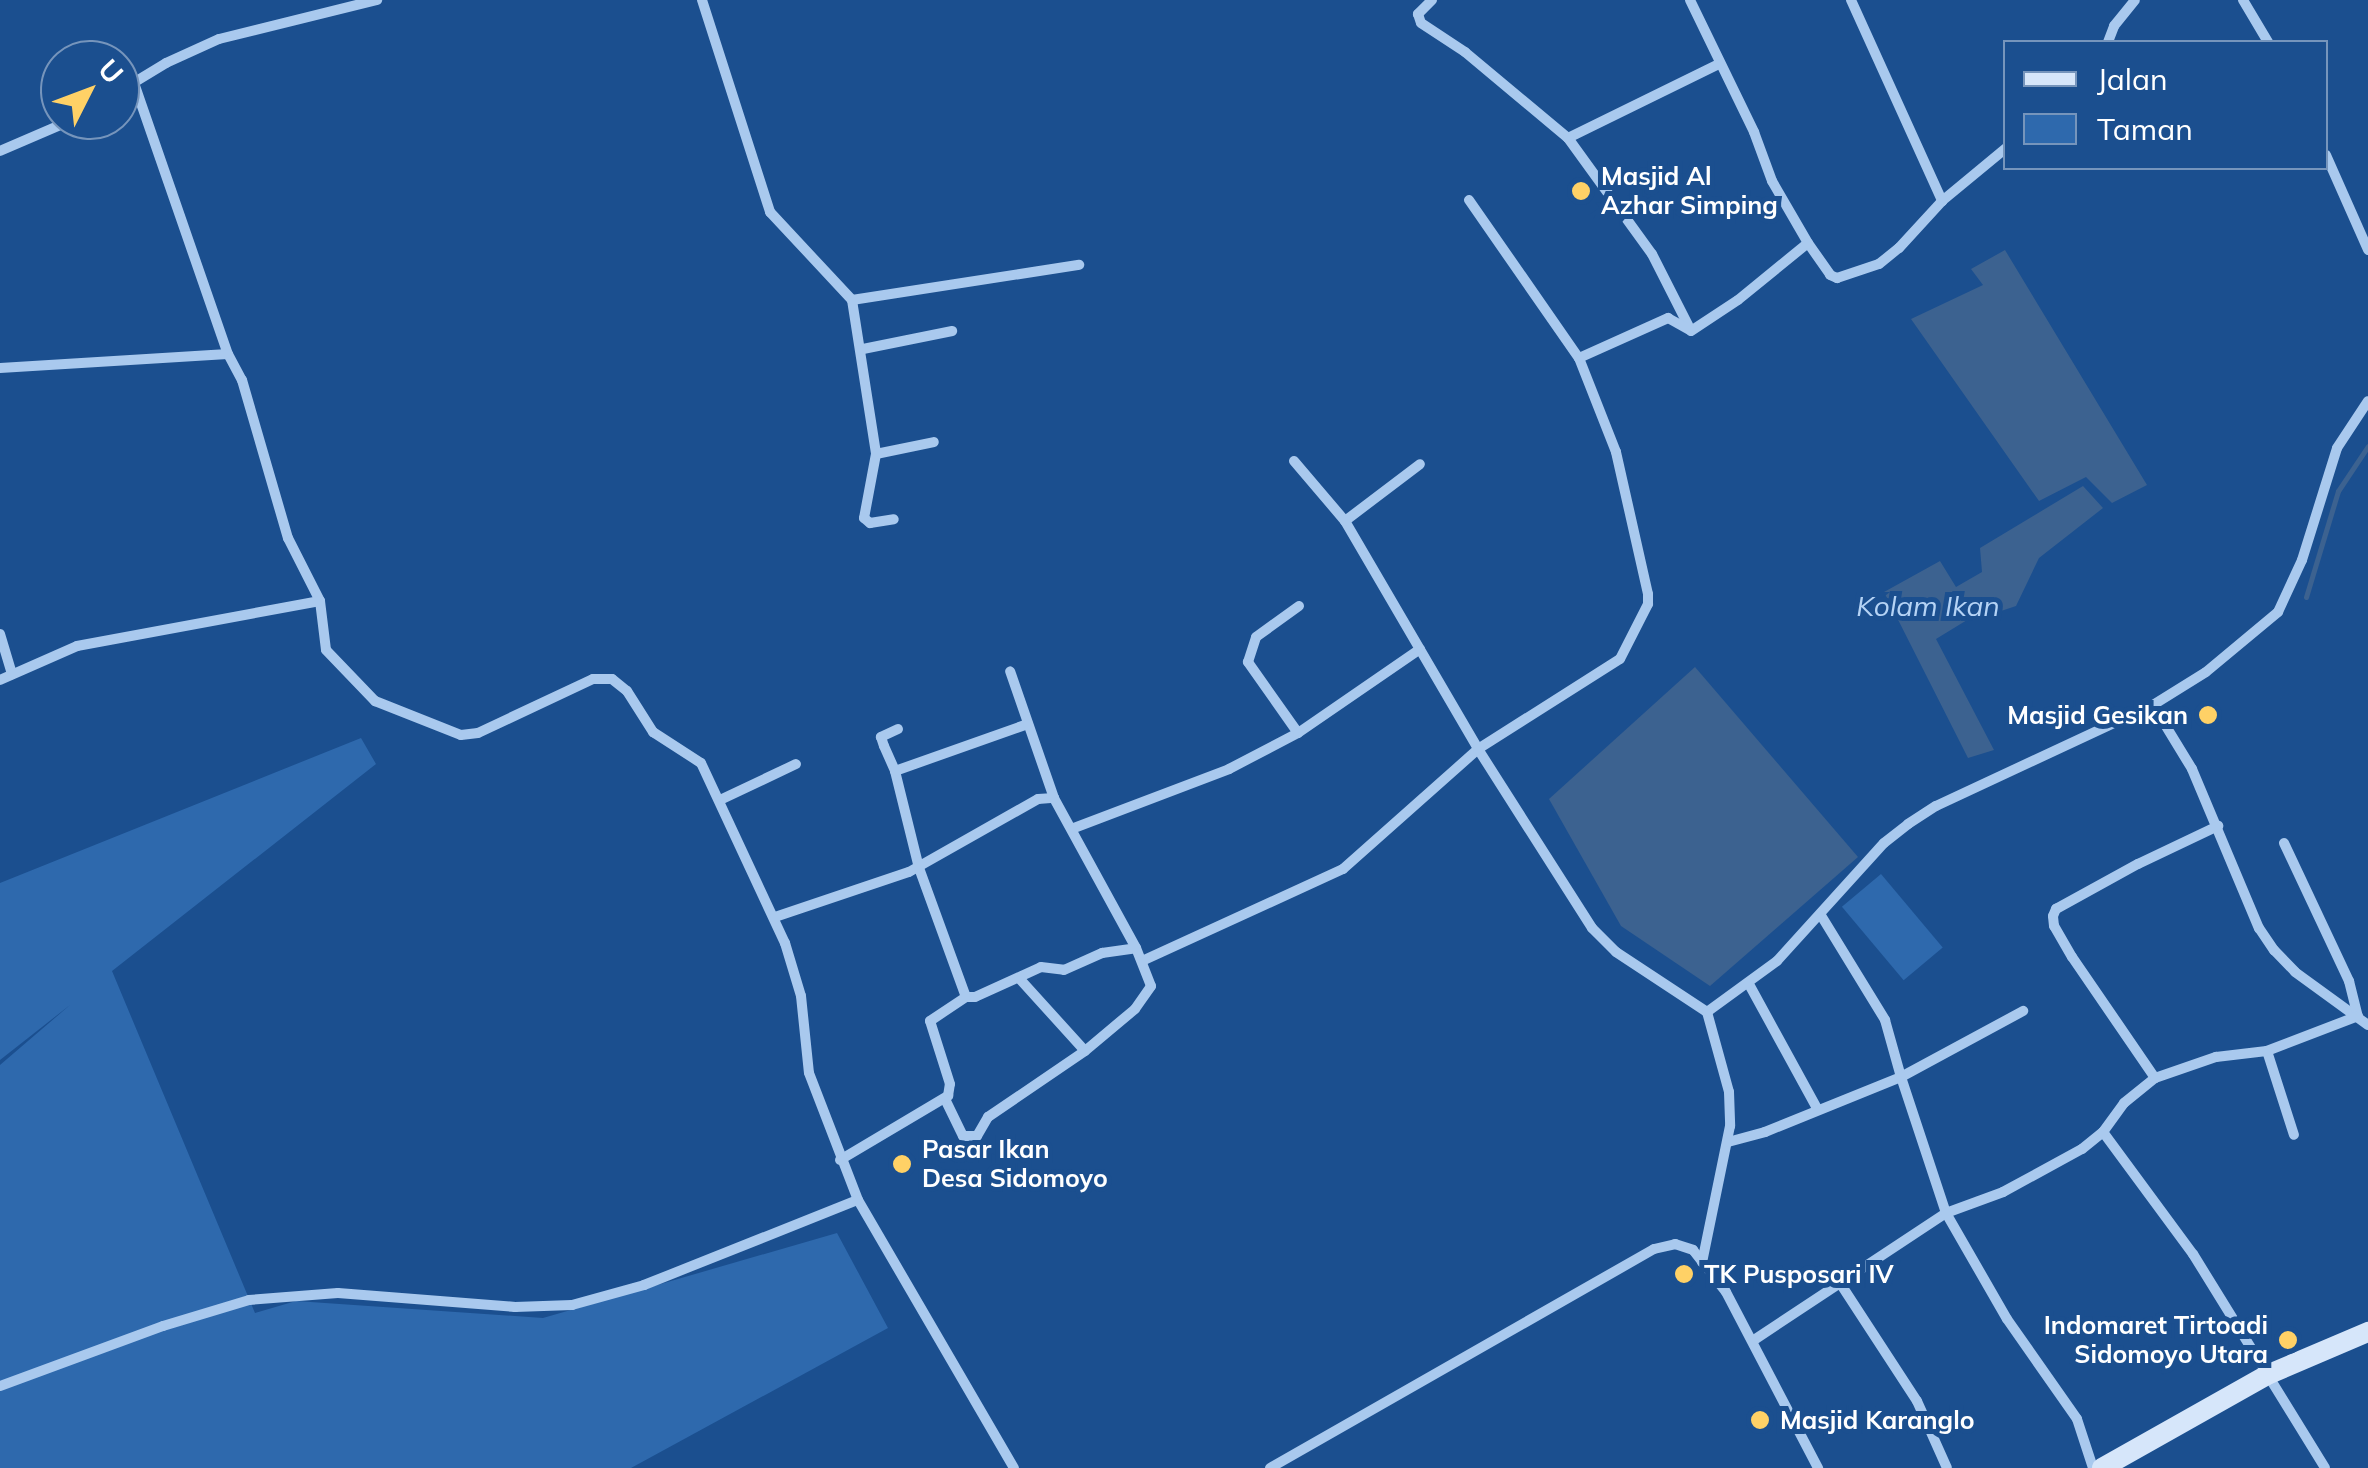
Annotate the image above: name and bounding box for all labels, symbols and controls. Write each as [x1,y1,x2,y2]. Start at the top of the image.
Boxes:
north arrow [40,40,140,140]
legend [2003,40,2328,170]
text: U [91,52,131,90]
text: Jalan [2097,60,2168,98]
text: Taman [2097,110,2193,148]
place label: Masjid Al Azhar Simping [1601,162,1778,221]
marker: Masjid Al Azhar Simping [1570,180,1592,202]
water label: Kolam Ikan [1856,589,2000,623]
place label: Masjid Gesikan [2007,700,2188,730]
marker: Masjid Gesikan [2197,704,2219,726]
place label: Pasar Ikan Desa Sidomoyo [922,1135,1108,1194]
marker: Pasar Ikan Desa Sidomoyo [891,1153,913,1175]
place label: TK Pusposari IV [1704,1259,1893,1289]
marker: TK Pusposari IV [1673,1263,1695,1285]
place label: Indomaret Tirtoadi Sidomoyo Utara [2044,1311,2268,1370]
marker: Indomaret Tirtoadi Sidomoyo Utara [2277,1329,2299,1351]
place label: Masjid Karanglo [1780,1405,1974,1435]
marker: Masjid Karanglo [1749,1409,1771,1431]

